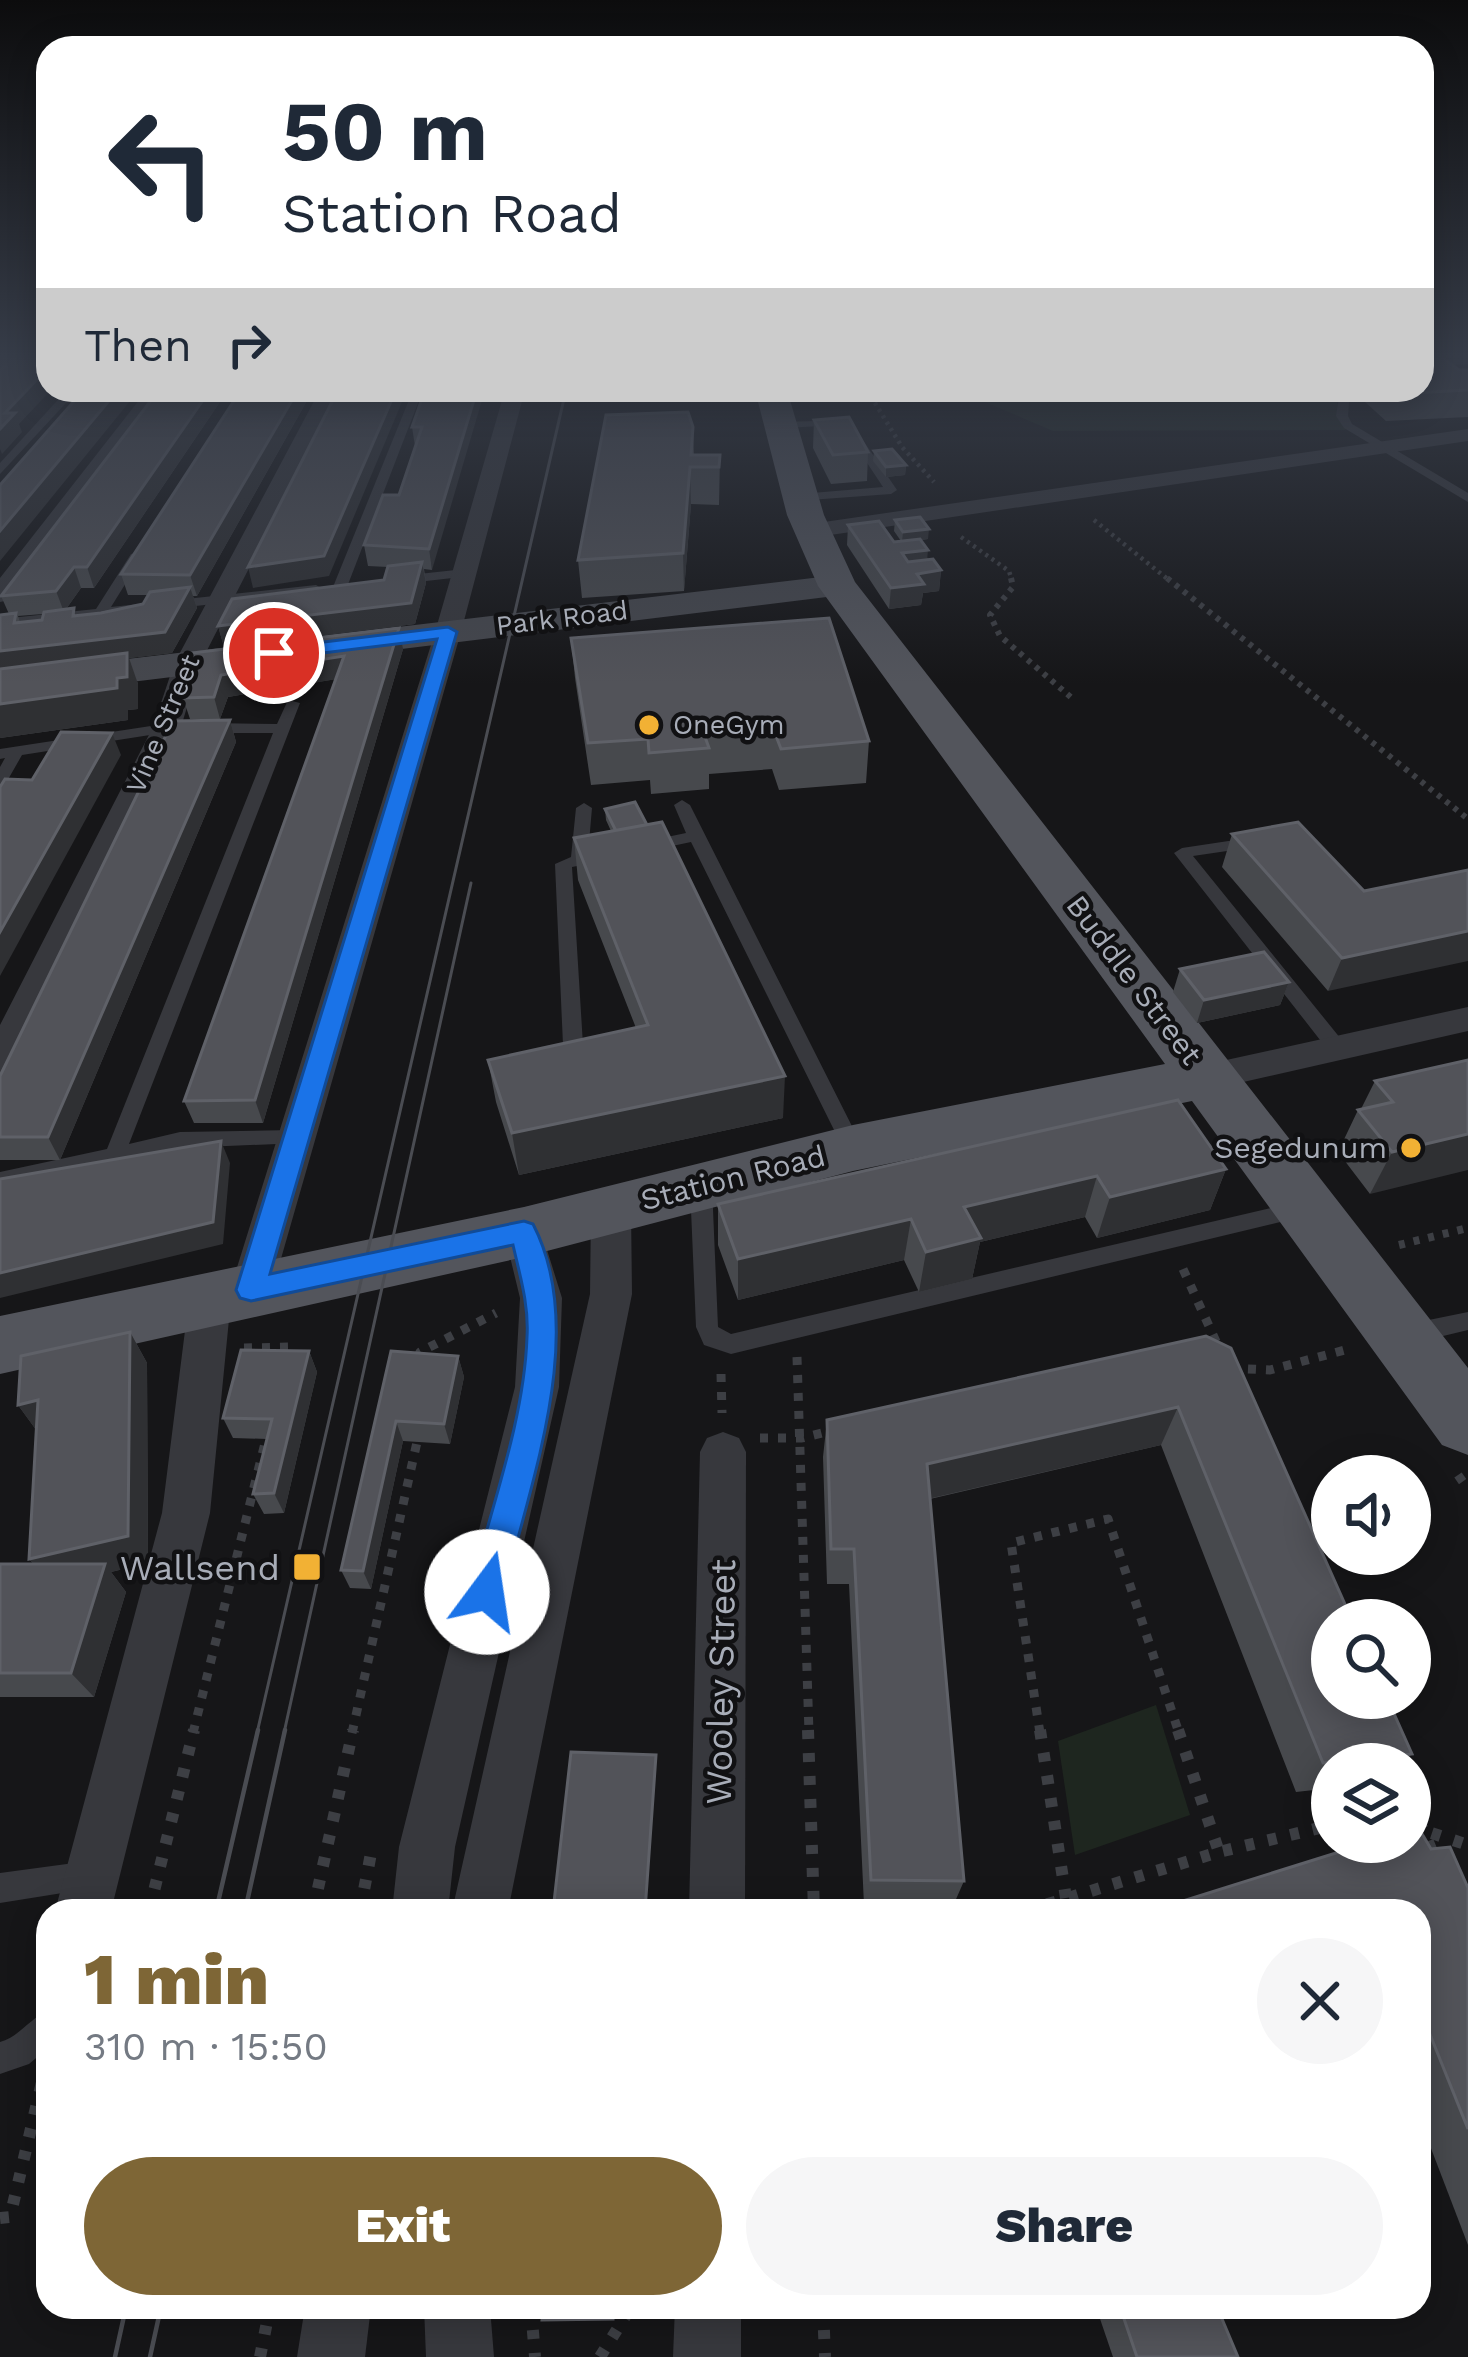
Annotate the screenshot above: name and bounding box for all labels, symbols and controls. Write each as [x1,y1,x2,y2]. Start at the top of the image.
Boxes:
text: 50 m [282,82,488,180]
icon: left [84,84,240,240]
text: Station Road [282,182,622,245]
icon: right [216,312,282,378]
text: Then [84,319,192,372]
street label: Park Road [494,594,630,642]
pin [223,602,325,704]
icon: arrive [241,620,307,686]
street label: Vine Street [119,650,207,798]
place label: OneGym [673,709,784,741]
marker: OneGym [636,712,662,738]
street label: Buddle Street [1059,888,1210,1072]
place label: Segedunum [1214,1130,1387,1165]
marker: Segedunum [1398,1135,1424,1161]
street label: Station Road [637,1138,829,1217]
map controls [1311,1455,1431,1863]
button: sound [1311,1455,1431,1575]
position arrow [424,1529,550,1655]
place label: Wallsend [120,1547,280,1589]
marker: Wallsend [291,1551,323,1583]
street label: Wooley Street [698,1559,744,1805]
button: search [1311,1599,1431,1719]
button: layers [1311,1743,1431,1863]
text: 1 min [84,1937,269,2021]
button: close [1257,1938,1383,2064]
text: 310 m · 15:50 [84,2024,328,2069]
button: Exit [84,2157,722,2295]
button: Share [746,2157,1383,2295]

